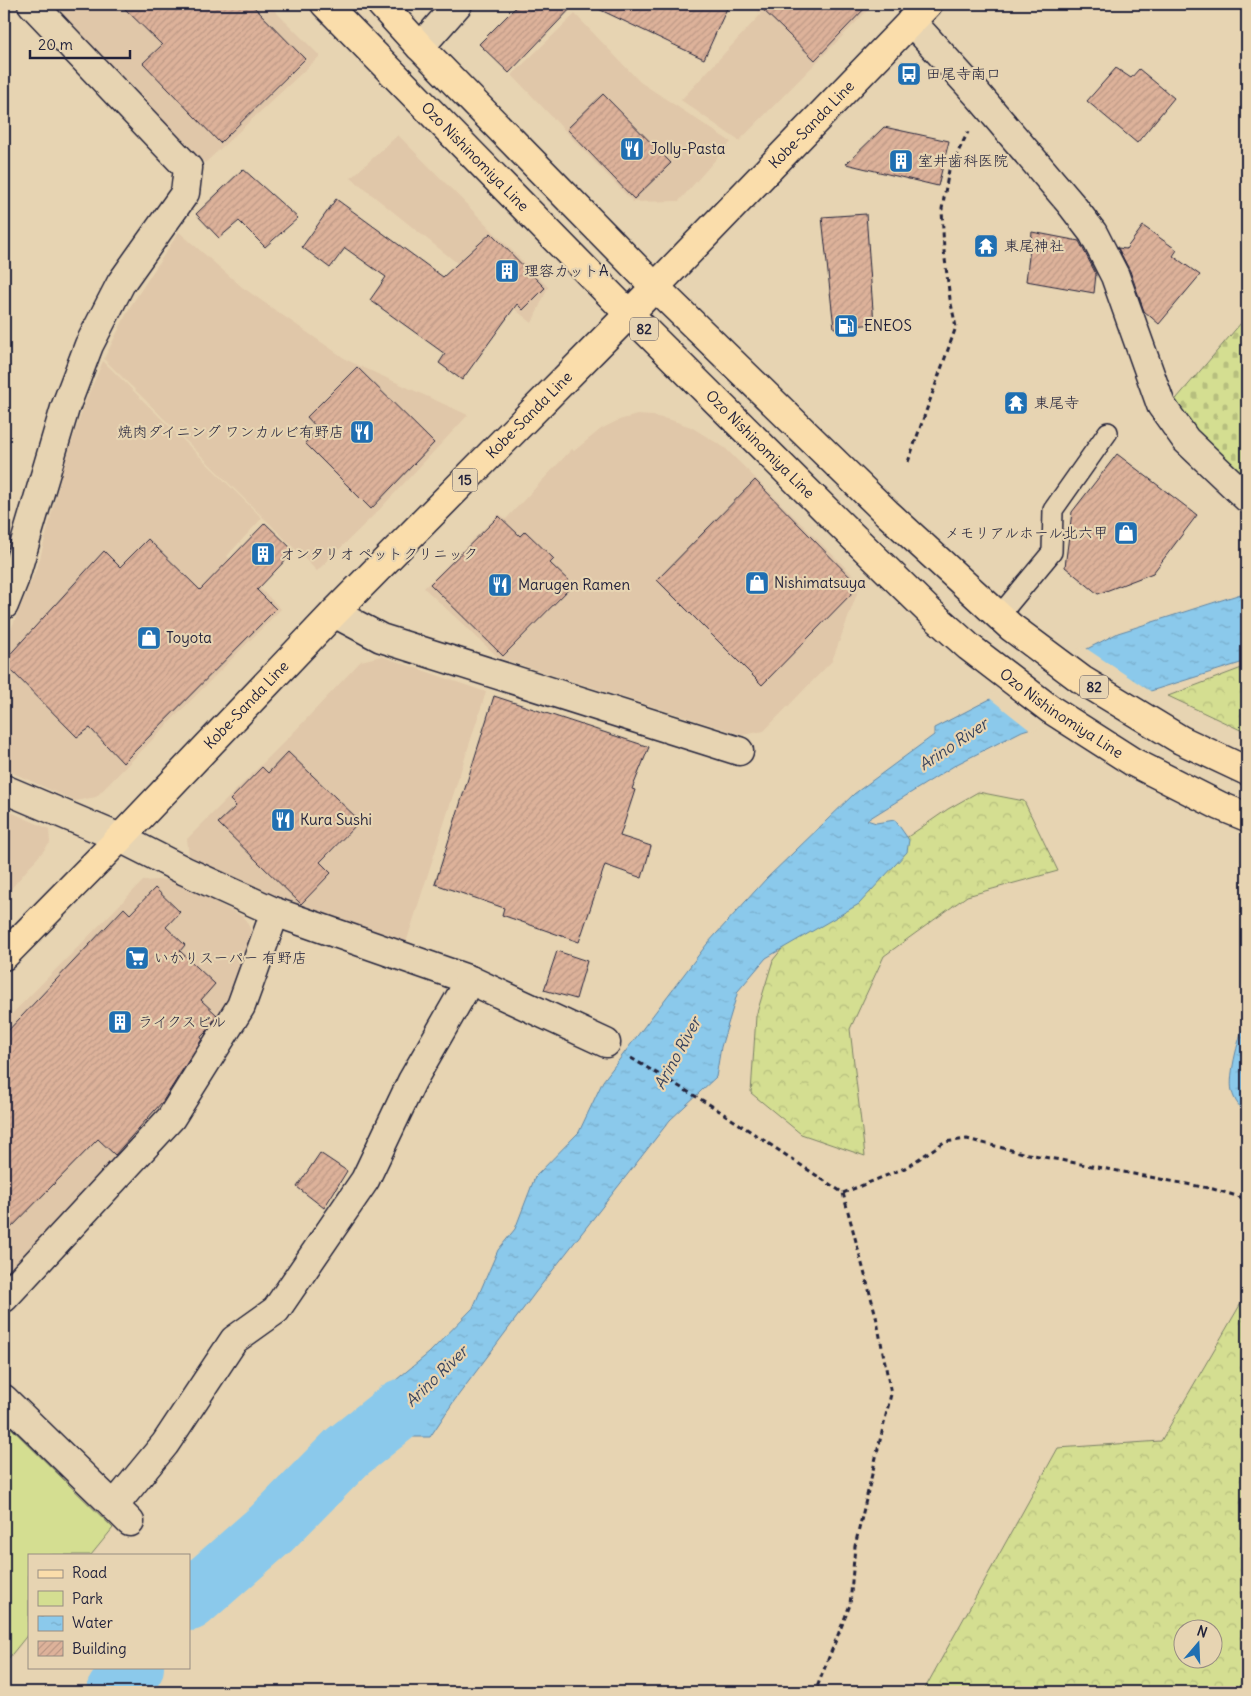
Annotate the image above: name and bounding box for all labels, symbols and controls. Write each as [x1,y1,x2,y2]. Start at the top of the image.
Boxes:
scale bar [30,28,130,60]
text: 20 m [38,35,73,54]
bus stop icon: 田尾寺南口 [896,61,922,87]
place label: 田尾寺南口 [926,64,1001,83]
street label: Kobe-Sanda Line [765,76,858,172]
street label: Ozo Nishinomiya Line [417,98,533,215]
restaurant icon: Jolly-Pasta [619,136,645,162]
place label: Jolly-Pasta [650,139,726,158]
building icon: 室井歯科医院 [888,148,914,174]
place label: 室井歯科医院 [918,151,1008,170]
temple icon: 東尾神社 [973,233,999,259]
place label: 東尾神社 [1004,236,1064,255]
building icon: 理容カットA [494,258,520,284]
place label: 理容カットA [524,261,609,280]
fuel station icon: ENEOS [833,313,859,339]
place label: ENEOS [864,316,912,335]
road number: 82 [630,318,658,340]
street label: Kobe-Sanda Line [482,367,576,462]
street label: Ozo Nishinomiya Line [702,386,819,502]
temple icon: 東尾寺 [1003,390,1029,416]
place label: 東尾寺 [1034,393,1079,412]
restaurant icon: 焼肉ダイニング ワンカルビ有野店 [349,419,375,445]
place label: 焼肉ダイニング ワンカルビ有野店 [118,422,344,441]
road number: 15 [452,468,478,492]
shop icon: メモリアルホール北六甲 [1113,520,1139,546]
place label: メモリアルホール北六甲 [945,523,1108,542]
building icon: オンタリオ ペットクリニック [250,541,276,567]
place label: オンタリオ ペットクリニック [280,544,478,563]
shop icon: Nishimatsuya [744,570,770,596]
restaurant icon: Marugen Ramen [487,572,513,598]
place label: Nishimatsuya [774,573,866,592]
place label: Marugen Ramen [518,575,630,594]
shop icon: Toyota [136,625,162,651]
place label: Toyota [166,628,212,647]
street label: Kobe-Sanda Line [200,657,293,753]
street label: Ozo Nishinomiya Line [996,664,1127,762]
road number: 82 [1080,676,1108,699]
water label: Arino River [915,712,993,774]
restaurant icon: Kura Sushi [270,807,296,833]
place label: Kura Sushi [300,810,372,829]
supermarket icon: いかりスーパー 有野店 [124,945,150,971]
place label: いかりスーパー 有野店 [154,948,307,967]
building icon: ライクスビル [107,1009,133,1035]
water label: Arino River [649,1011,706,1092]
place label: ライクスビル [138,1012,226,1031]
water label: Arino River [401,1340,473,1411]
legend [28,1554,190,1668]
text: Road [72,1563,107,1582]
text: Park [72,1589,103,1608]
text: Water [72,1613,113,1632]
north arrow [1174,1618,1224,1668]
text: N [1195,1622,1210,1642]
text: Building [72,1639,127,1658]

